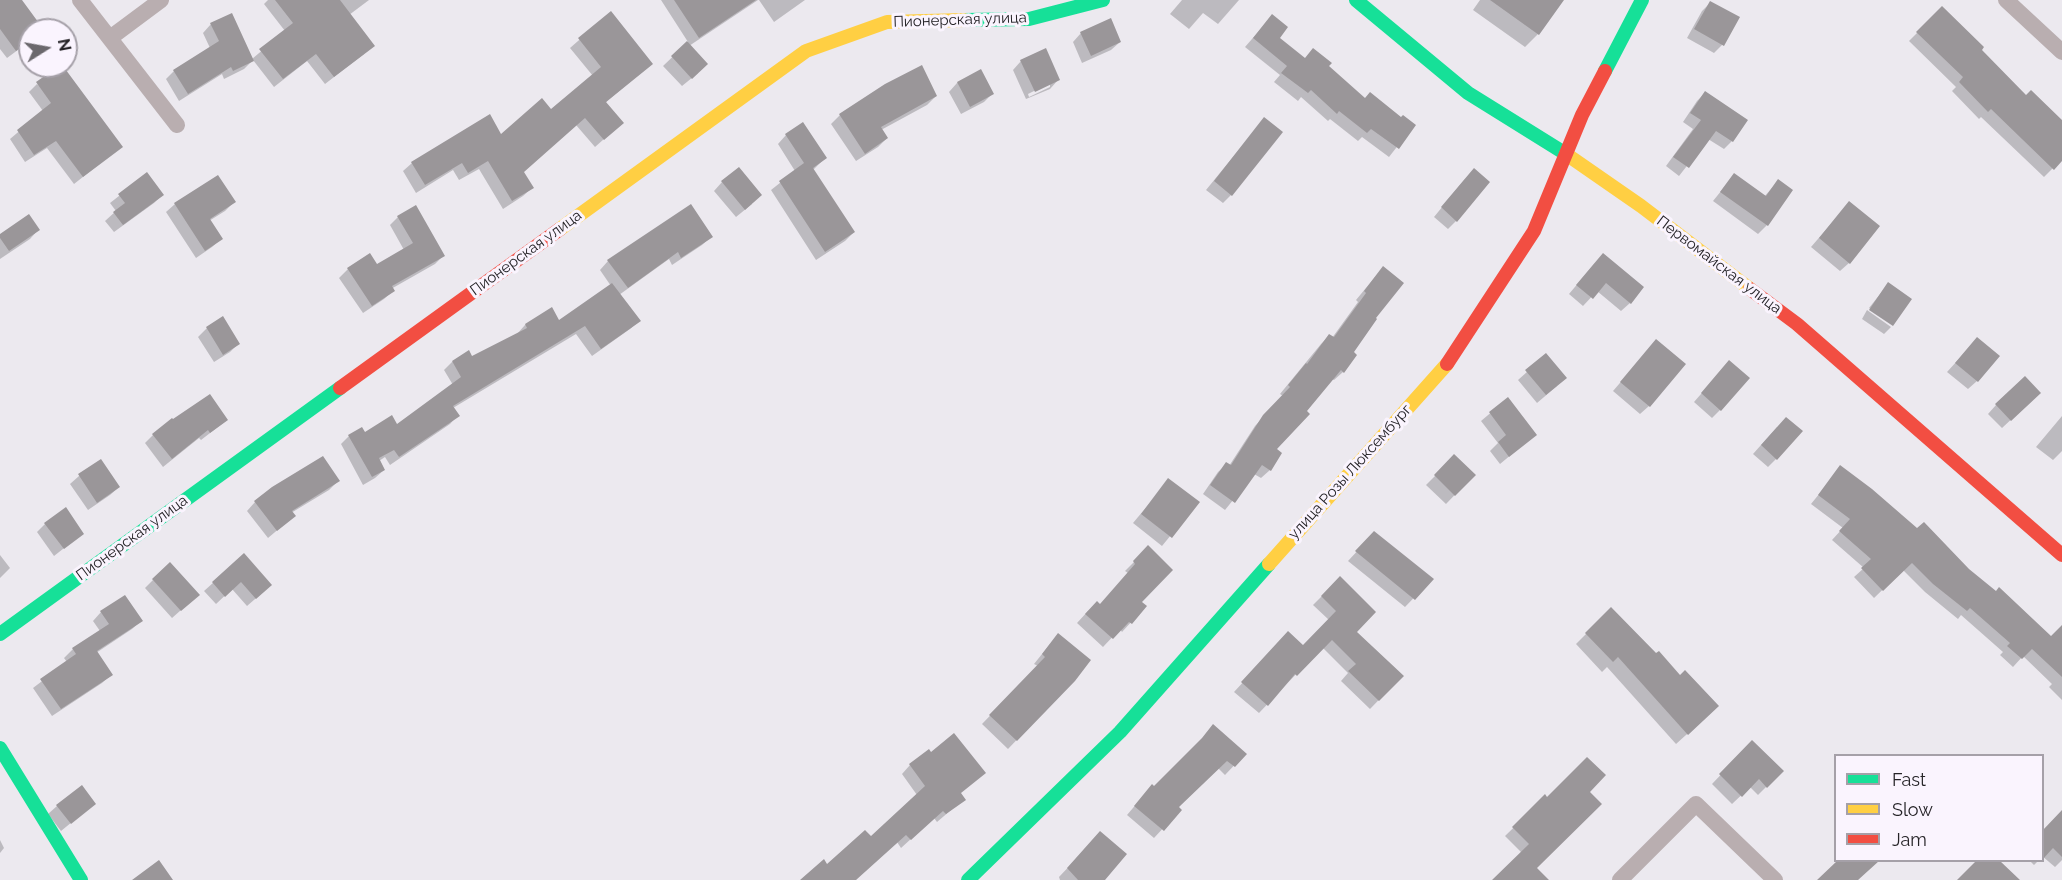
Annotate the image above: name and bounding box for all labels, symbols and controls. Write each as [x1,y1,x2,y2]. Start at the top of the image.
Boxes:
street label: Пионерская улица [893,9,1027,31]
north arrow [18,18,78,78]
text: N [54,37,75,53]
street label: Пионерская улица [467,206,585,300]
street label: Первомайская улица [1653,212,1785,318]
street label: улица Розы Люксембург [1285,401,1415,543]
street label: Пионерская улица [73,491,191,585]
legend [1834,754,2044,862]
text: Fast [1892,769,1926,790]
text: Slow [1892,799,1933,820]
text: Jam [1892,829,1927,850]

